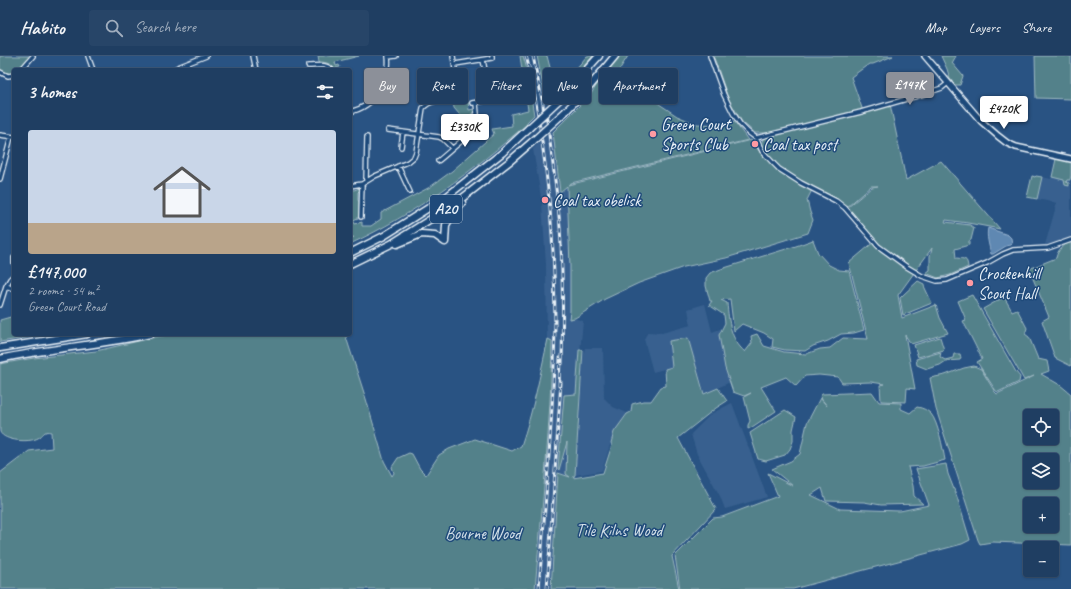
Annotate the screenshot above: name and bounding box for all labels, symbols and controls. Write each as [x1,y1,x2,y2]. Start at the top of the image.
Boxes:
search box [89,10,369,46]
text: Habito [20,16,65,40]
icon: search [103,17,125,39]
text: Search here [135,18,196,37]
text: Map [925,19,947,36]
text: Layers [969,19,1000,36]
text: Share [1022,19,1051,36]
chip: Buy [364,68,409,104]
chip: Rent [417,68,468,104]
chip: Filters [476,68,535,104]
chip: New [543,68,591,104]
chip: Apartment [599,68,678,104]
pin: £147K [882,72,938,106]
text: £147K [895,77,925,93]
icon: filters [314,81,336,103]
text: 3 homes [28,82,76,103]
pin: £420K [976,96,1032,130]
text: £420K [989,101,1019,117]
pin: £330K [437,114,493,148]
place label: Green Court Sports Club [661,114,733,155]
text: £330K [450,119,480,135]
marker: Green Court Sports Club [648,129,658,139]
place label: Coal tax post [763,134,840,155]
marker: Coal tax post [750,139,760,149]
icon: home [146,156,218,228]
place label: Coal tax obelisk [553,190,642,211]
road number: A20 [430,195,462,223]
marker: Coal tax obelisk [540,195,550,205]
text: £147,000 [28,262,85,283]
place label: Crockenhill Scout Hall [978,263,1043,304]
marker: Crockenhill Scout Hall [965,278,975,288]
text: 2 rooms · 54 m² [28,283,98,299]
text: Green Court Road [28,299,106,315]
map controls [1023,409,1059,577]
button: locate [1023,409,1059,445]
button: layers [1023,453,1059,489]
button: + [1023,497,1059,533]
park label: Tile Kilns Wood [576,520,666,541]
park label: Bourne Wood [445,523,523,544]
button: − [1023,541,1059,577]

